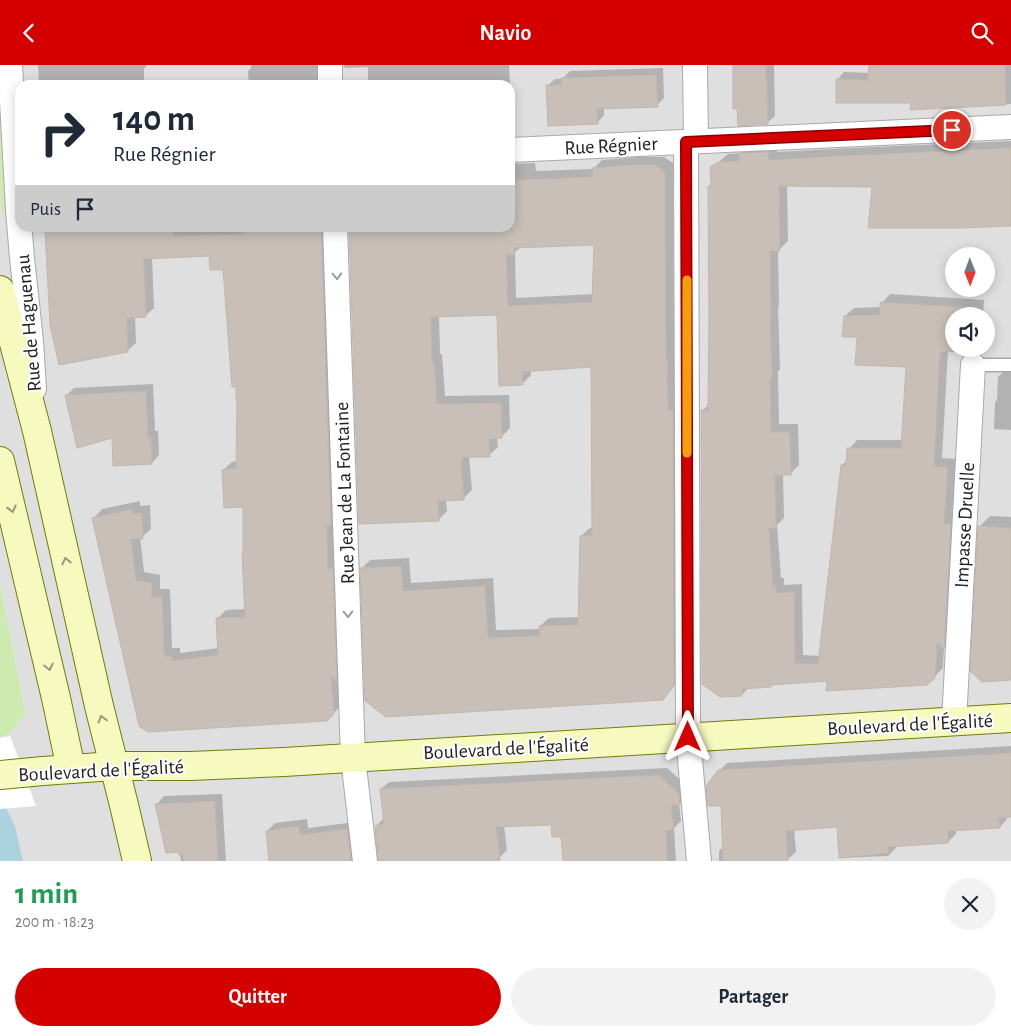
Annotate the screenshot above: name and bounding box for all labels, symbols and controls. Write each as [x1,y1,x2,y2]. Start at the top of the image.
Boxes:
icon: back [15,19,43,47]
icon: search [968,19,996,47]
text: Navio [480,22,531,44]
icon: right [30,100,95,165]
text: 140 m [113,102,195,137]
pin [931,109,973,151]
icon: arrive [938,116,966,144]
street label: Rue Régnier [564,134,659,158]
text: Rue Régnier [113,143,216,165]
icon: arrive [71,195,99,223]
text: Puis [30,200,61,219]
north arrow [945,247,995,297]
map controls [945,247,995,357]
street label: Rue de Haguenau [13,253,45,392]
one-way arrow [331,272,342,280]
button: sound [945,307,995,357]
street label: Rue Jean de La Fontaine [332,401,358,585]
street label: Impasse Druelle [952,462,978,588]
one-way arrow [6,504,16,512]
one-way arrow [61,556,72,565]
one-way arrow [343,610,354,618]
one-way arrow [43,662,54,671]
position arrow [661,710,713,762]
street label: Boulevard de l'Égalité [827,710,993,739]
one-way arrow [97,715,108,724]
street label: Boulevard de l'Égalité [423,734,589,763]
street label: Boulevard de l'Égalité [18,756,184,785]
button: close [944,878,996,930]
text: 1 min [15,879,78,909]
text: 200 m · 18:23 [15,914,94,930]
button: Quitter [15,968,501,1026]
button: Partager [511,968,996,1026]

